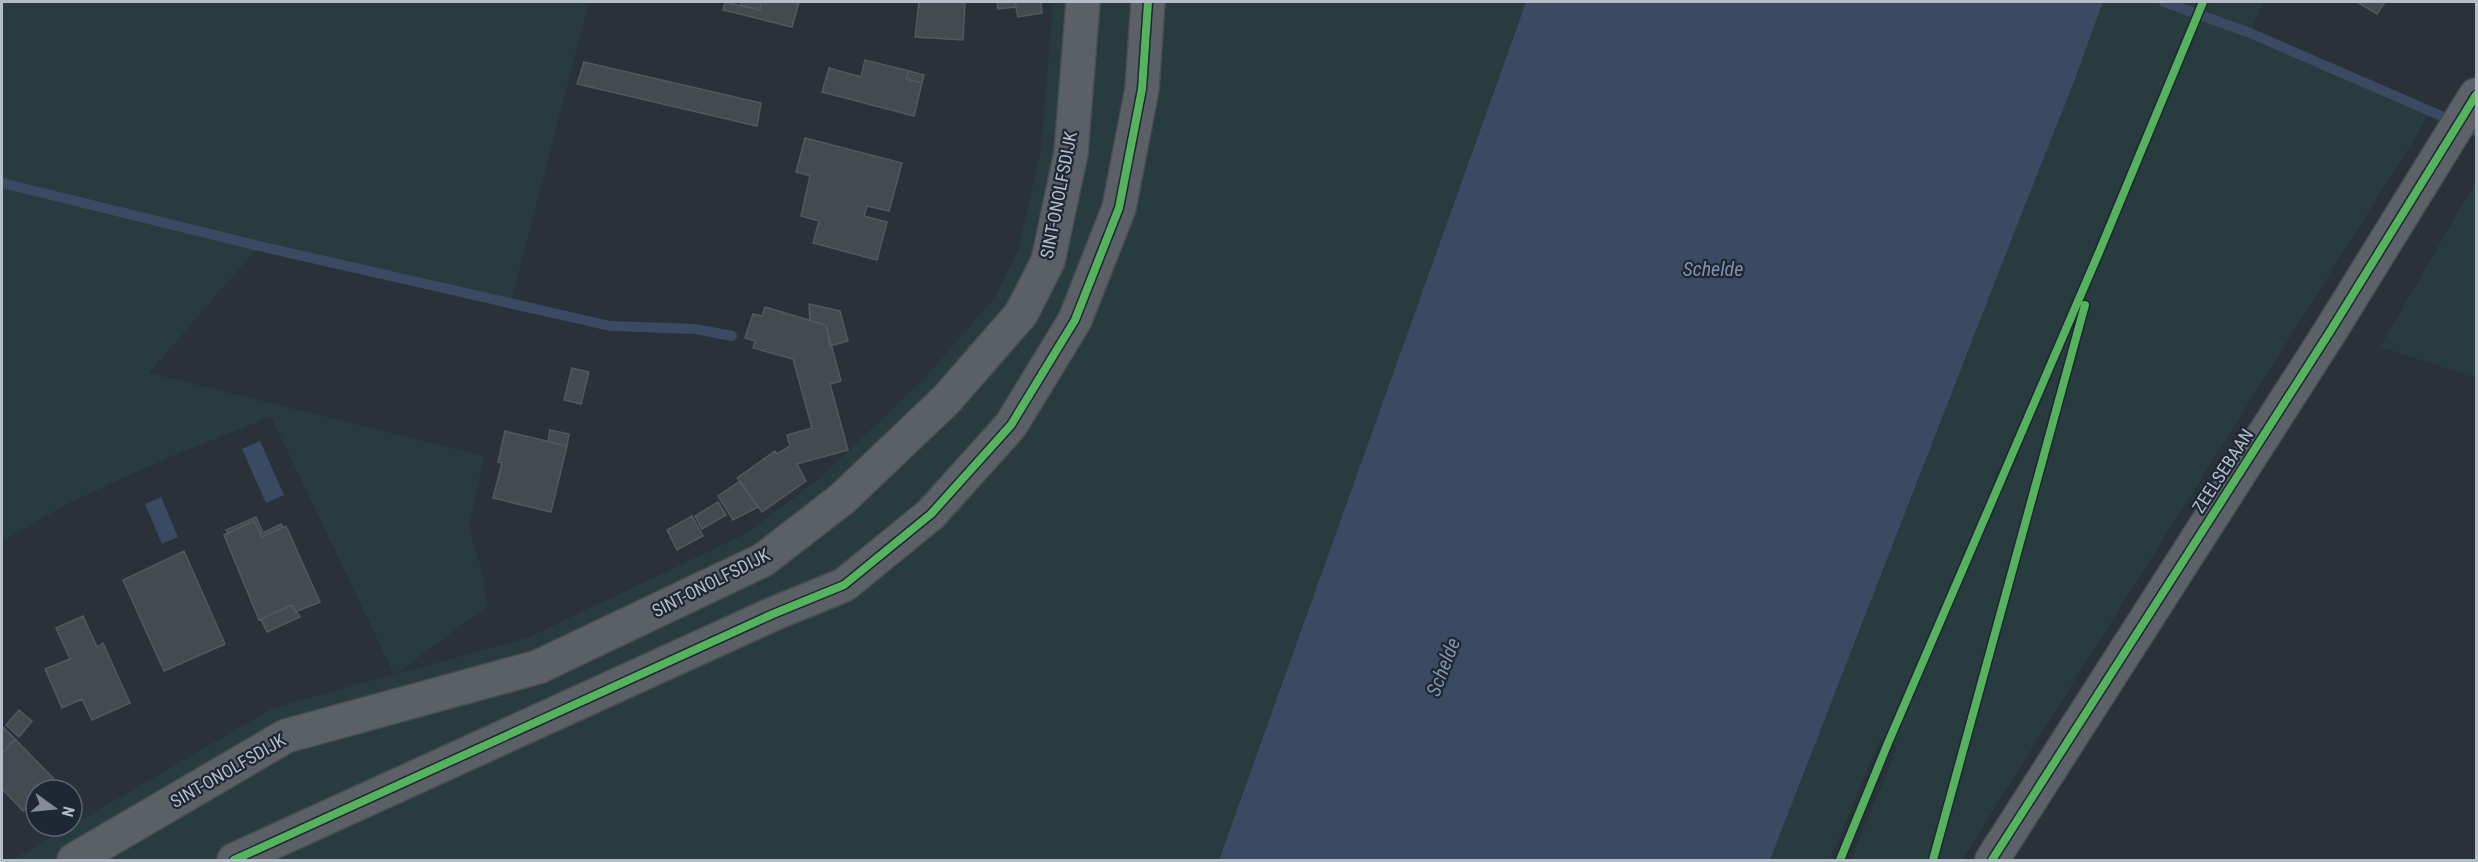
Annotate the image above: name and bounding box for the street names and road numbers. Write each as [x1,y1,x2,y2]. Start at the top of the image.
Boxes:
street label: SINT-ONOLFSDIJK [1036,129,1081,260]
street label: ZEELSEBAAN [2188,425,2257,517]
street label: SINT-ONOLFSDIJK [648,544,773,621]
street label: SINT-ONOLFSDIJK [167,729,289,812]

